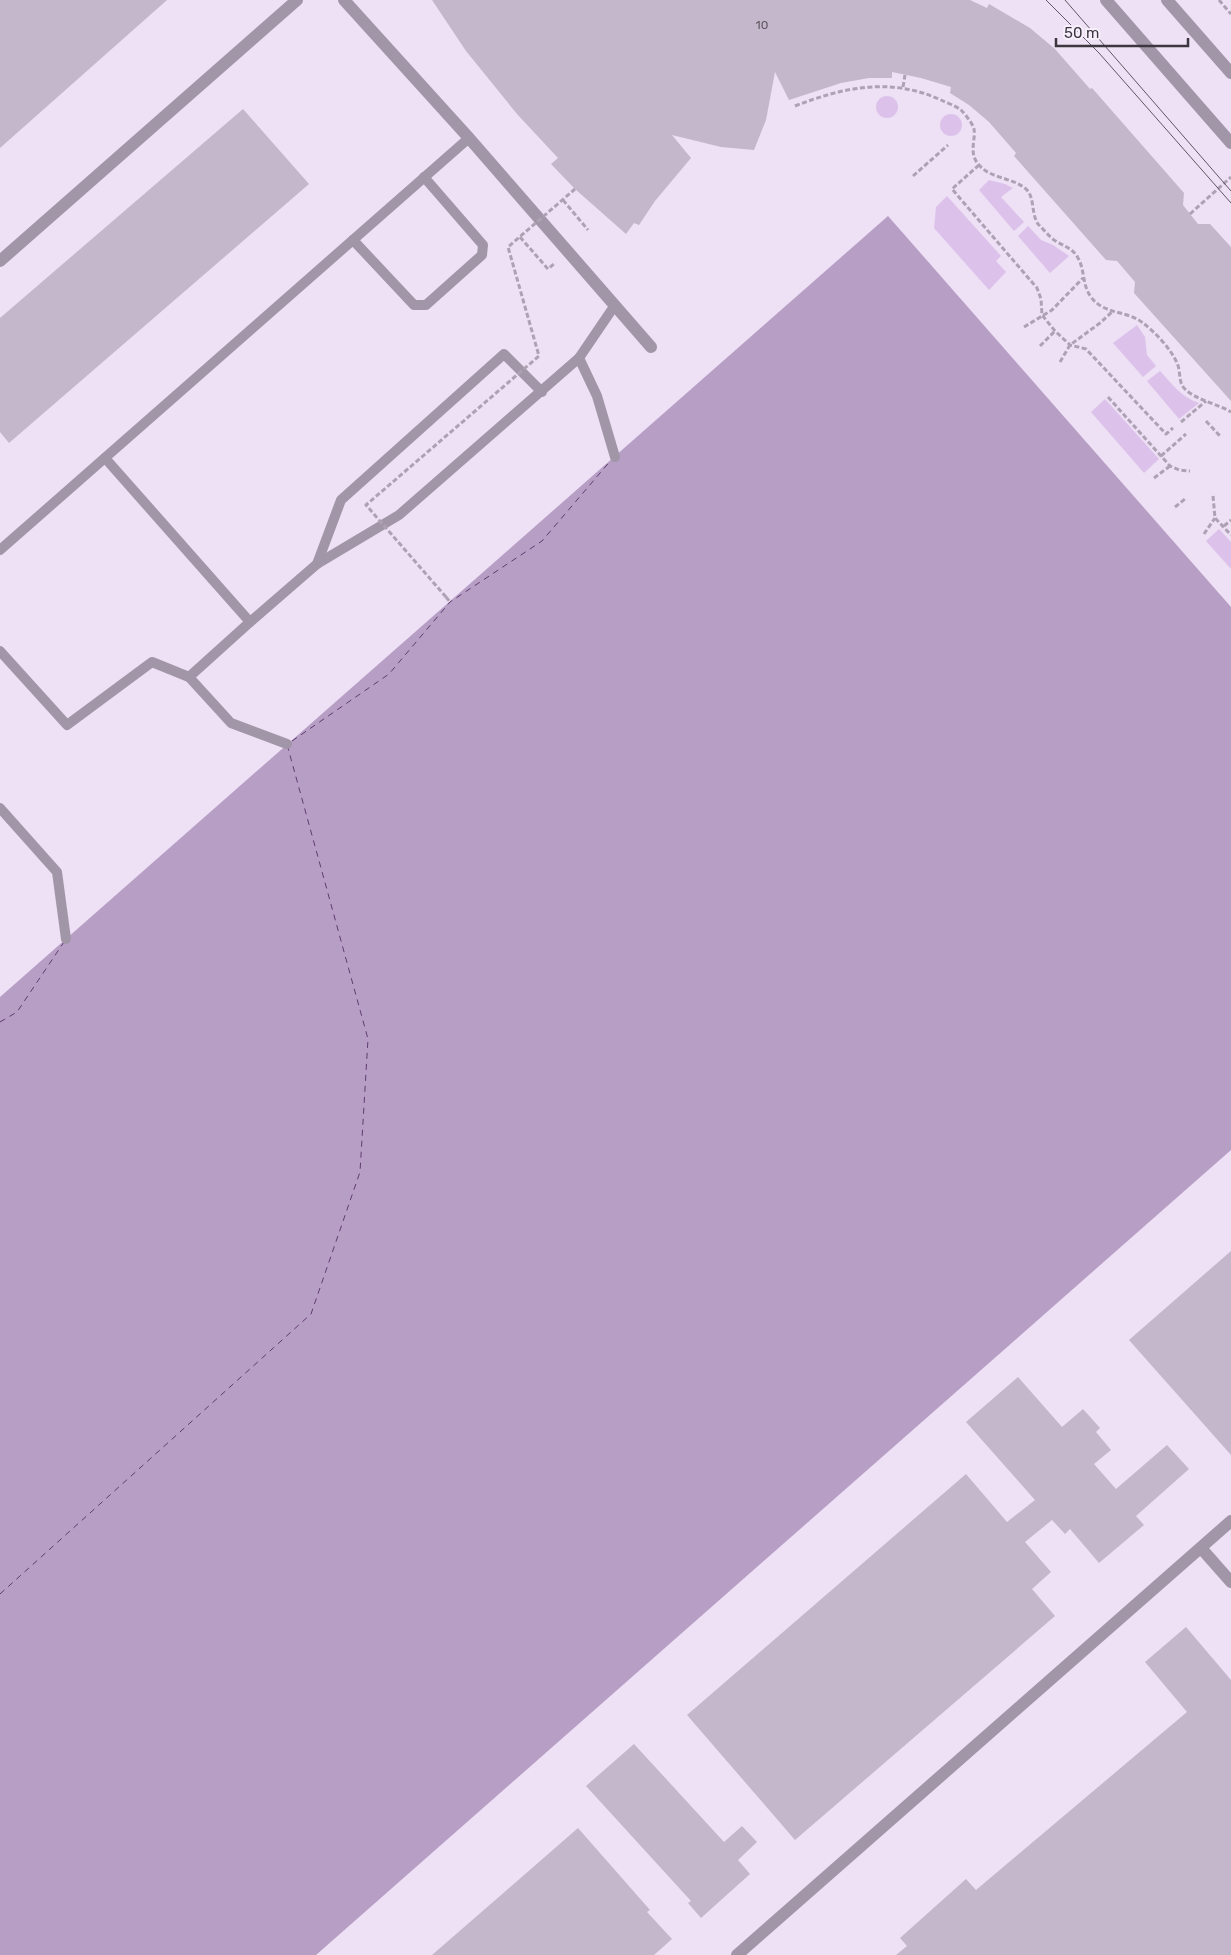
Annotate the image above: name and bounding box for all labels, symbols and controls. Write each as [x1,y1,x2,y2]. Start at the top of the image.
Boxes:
scale bar [1056,15,1188,47]
house number: 10 [756,18,768,32]
text: 50 m [1064,24,1099,42]

